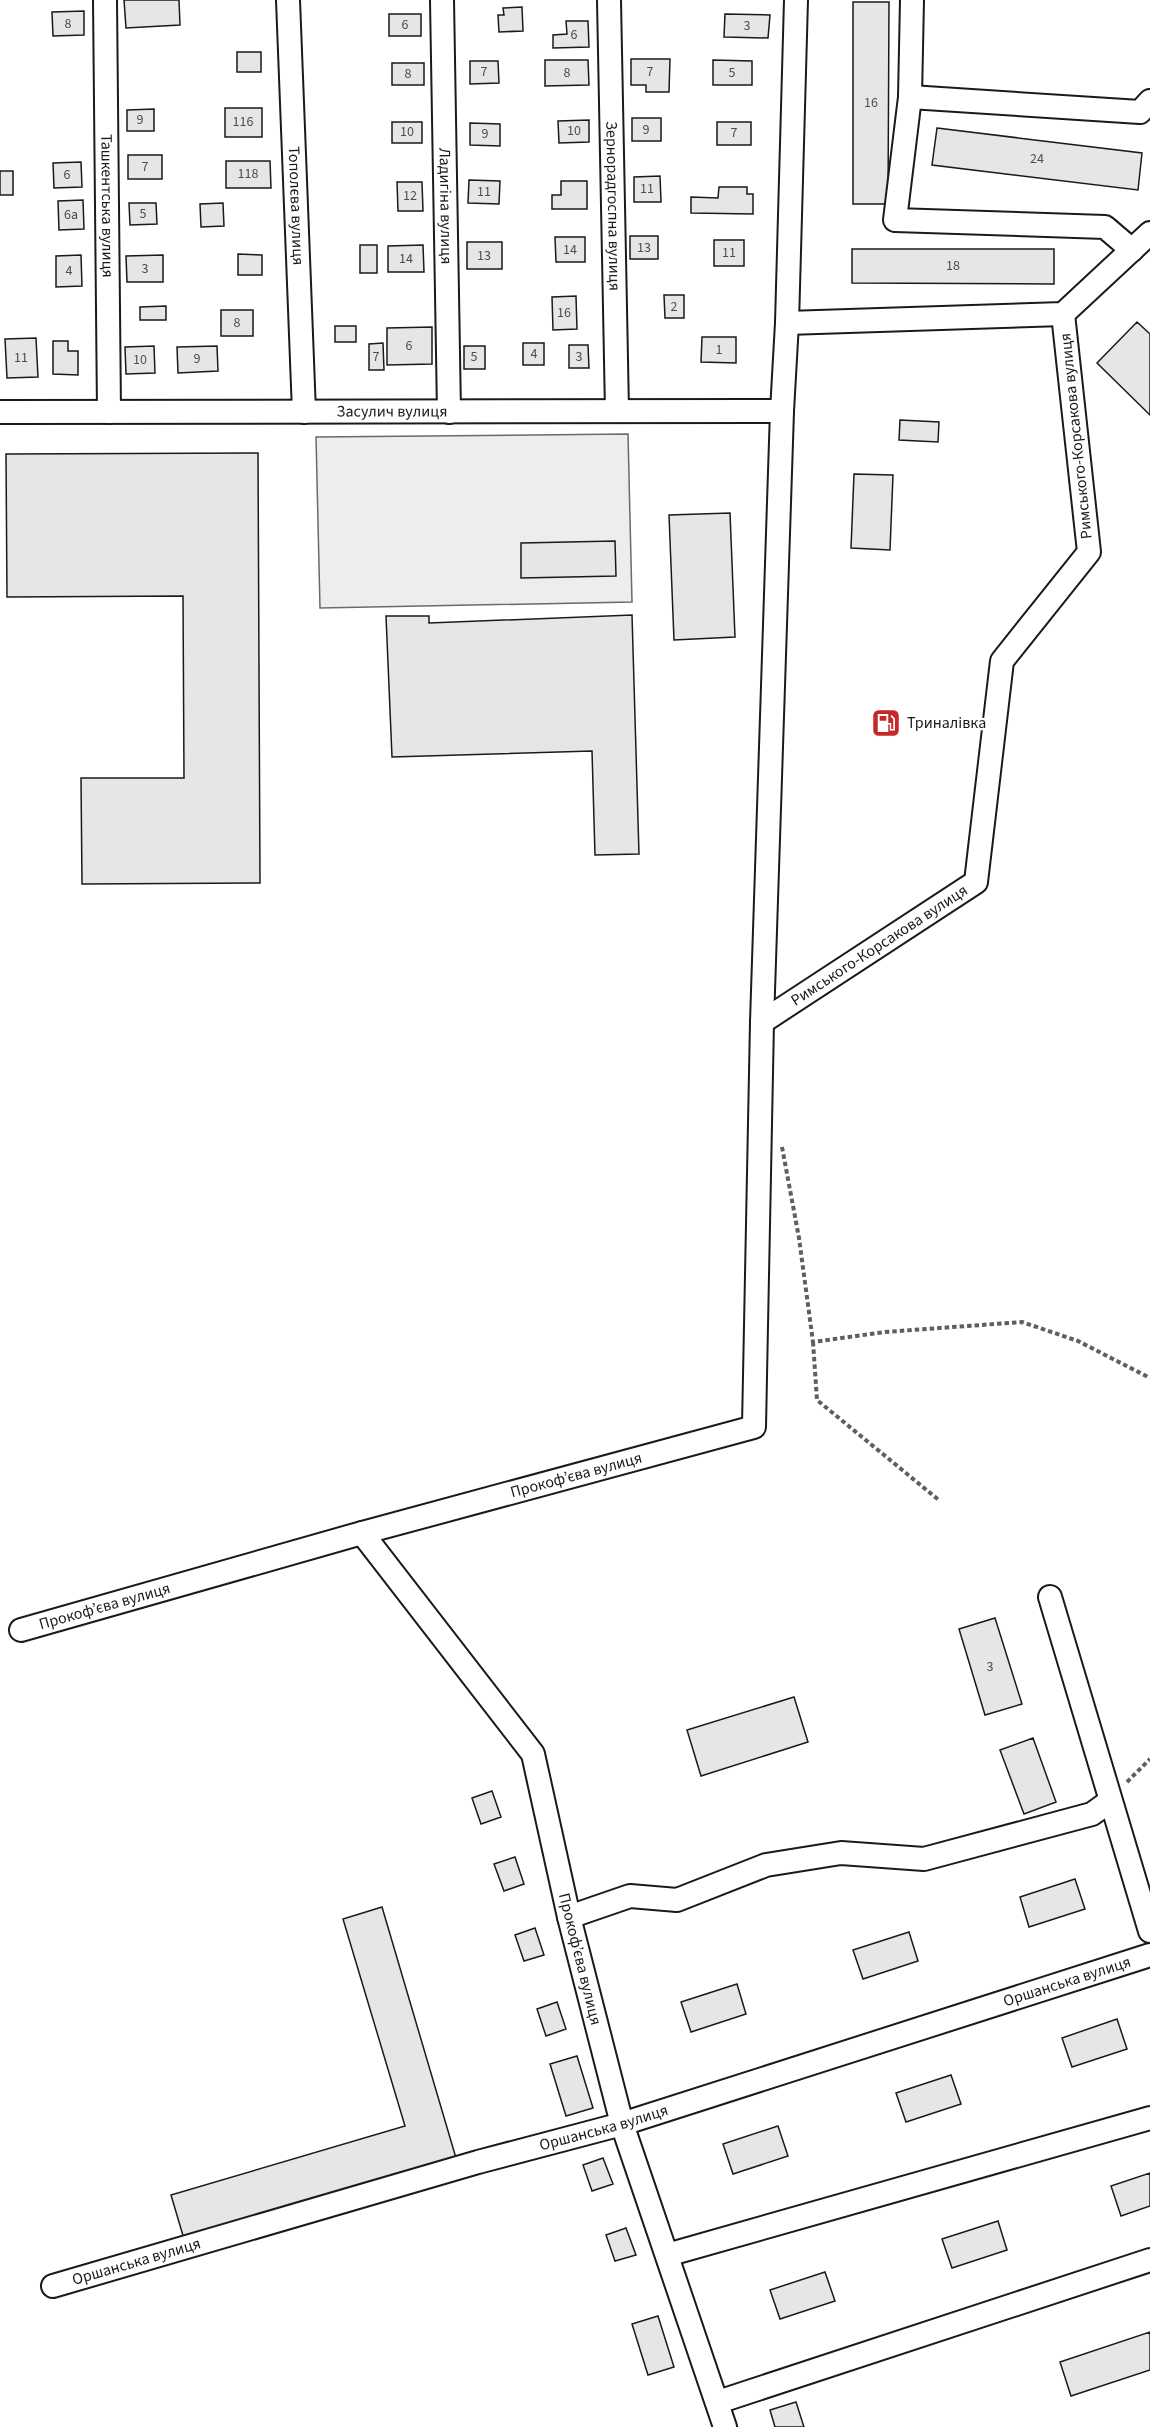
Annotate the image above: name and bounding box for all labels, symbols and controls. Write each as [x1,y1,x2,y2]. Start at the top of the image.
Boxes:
house number: 8 [65,14,72,34]
house number: 6 [402,15,409,35]
house number: 3 [744,16,751,36]
house number: 6 [571,25,578,45]
house number: 7 [481,62,488,82]
house number: 7 [647,62,654,82]
house number: 8 [564,63,571,83]
house number: 5 [729,63,736,83]
house number: 8 [405,64,412,84]
house number: 16 [864,93,878,113]
house number: 9 [137,110,144,130]
house number: 116 [233,112,253,132]
house number: 9 [643,120,650,140]
house number: 10 [567,121,581,141]
street label: Зернорадгоспна вулиця [600,121,626,291]
house number: 10 [400,122,414,142]
house number: 7 [731,123,738,143]
house number: 9 [482,124,489,144]
street label: Ташкентська вулиця [95,134,119,278]
street label: Тополєва вулиця [283,146,309,266]
street label: Ладигіна вулиця [434,147,457,265]
house number: 24 [1030,149,1044,169]
house number: 7 [142,157,149,177]
house number: 118 [238,164,258,184]
house number: 6 [64,165,71,185]
house number: 11 [640,179,654,199]
house number: 11 [477,182,491,202]
house number: 12 [403,186,417,206]
house number: 5 [140,204,147,224]
house number: 6а [64,205,78,225]
house number: 13 [637,238,651,258]
house number: 14 [563,240,577,260]
house number: 11 [722,243,736,263]
house number: 13 [477,246,491,266]
house number: 14 [399,249,413,269]
house number: 18 [946,256,960,276]
house number: 3 [142,259,149,279]
house number: 4 [66,261,73,281]
house number: 2 [671,297,678,317]
house number: 16 [557,303,571,323]
house number: 8 [234,313,241,333]
street label: Римського-Корсакова вулиця [1054,332,1098,540]
house number: 6 [406,336,413,356]
house number: 1 [716,340,723,360]
house number: 4 [531,344,538,364]
house number: 7 [373,347,380,367]
house number: 5 [471,347,478,367]
house number: 3 [576,347,583,367]
house number: 11 [14,348,28,368]
house number: 9 [194,349,201,369]
house number: 10 [133,350,147,370]
street label: Засулич вулиця [337,400,447,423]
fuel station icon: Триналівка [870,707,902,739]
place label: Триналівка [907,712,986,734]
street label: Римського-Корсакова вулиця [786,879,972,1011]
street label: Прокоф’єва вулиця [508,1447,645,1503]
street label: Прокоф’єва вулиця [36,1577,173,1635]
house number: 3 [987,1657,994,1677]
street label: Прокоф’єва вулиця [553,1891,607,2027]
street label: Оршанська вулиця [1000,1951,1134,2012]
street label: Оршанська вулиця [537,2099,671,2156]
street label: Оршанська вулиця [70,2232,203,2291]

